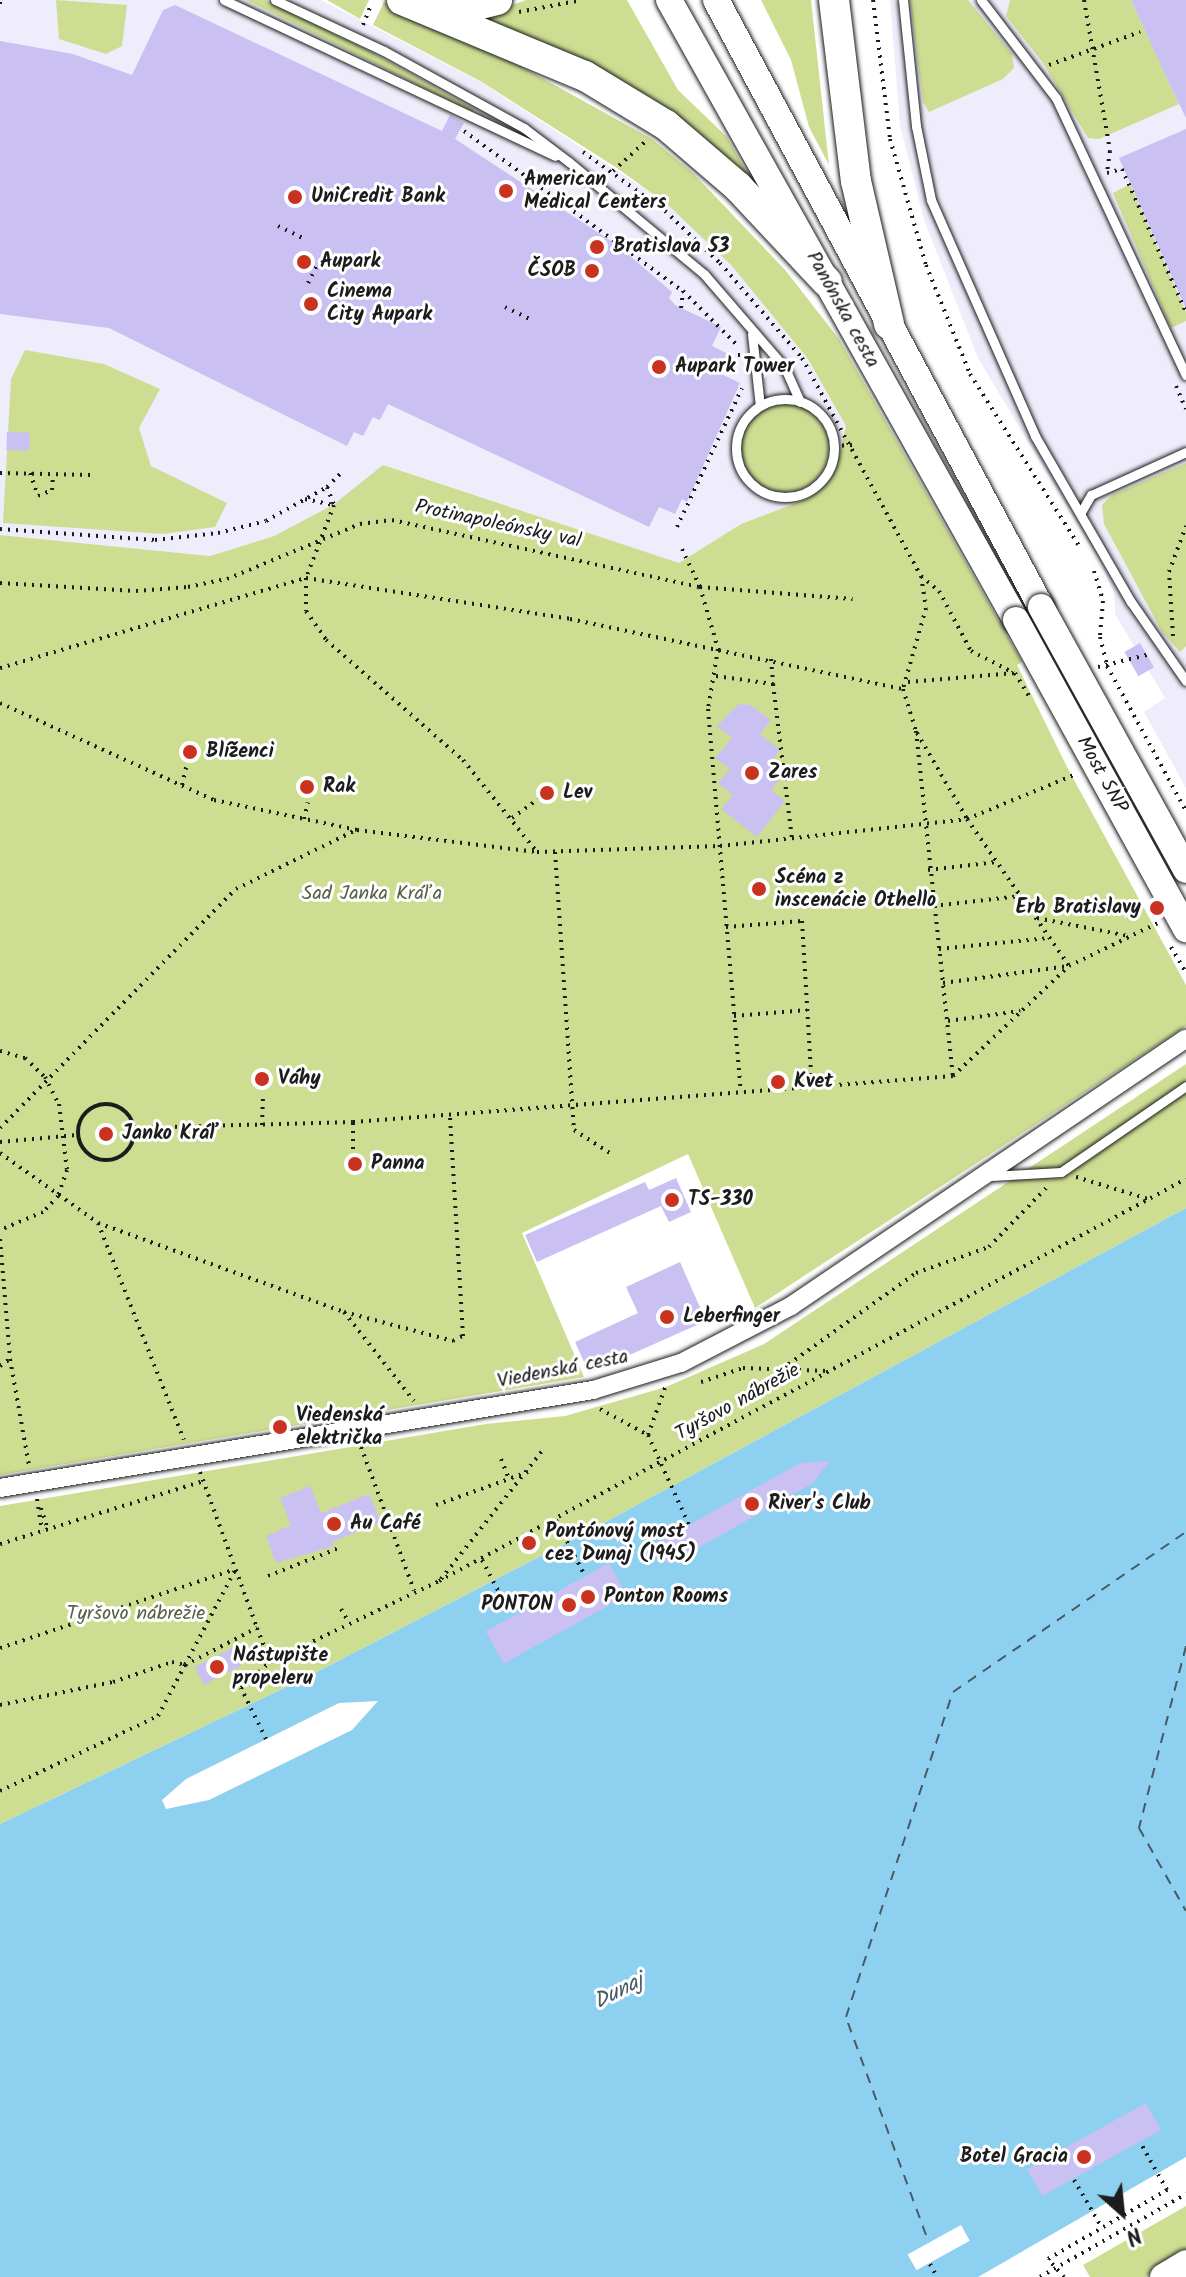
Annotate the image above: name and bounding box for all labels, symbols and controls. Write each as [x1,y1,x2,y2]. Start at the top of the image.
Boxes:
place label: American Medical Centers [524,168,666,215]
marker: American Medical Centers [495,180,517,202]
place label: UniCredit Bank [311,185,445,209]
marker: UniCredit Bank [286,188,304,206]
place label: Bratislava 53 [613,235,729,259]
marker: Bratislava 53 [588,238,606,256]
street label: Panónska cesta [800,248,884,372]
place label: Aupark [320,250,380,274]
marker: Aupark [295,253,313,271]
place label: ČSOB [528,259,576,283]
marker: ČSOB [583,262,601,280]
place label: Cinema City Aupark [327,280,432,327]
marker: Cinema City Aupark [302,295,320,313]
place label: Aupark Tower [675,355,794,379]
marker: Aupark Tower [650,358,668,376]
street label: Protinapoleónsky val [413,496,583,554]
street label: Most SNP [1070,732,1132,818]
place label: Blíženci [206,740,274,764]
marker: Blíženci [181,743,199,761]
place label: Zares [768,761,817,785]
marker: Zares [743,764,761,782]
place label: Rak [323,775,355,799]
marker: Rak [298,778,316,796]
place label: Lev [563,781,592,805]
marker: Lev [538,784,556,802]
place label: Scéna z inscenácie Othello [775,866,936,913]
marker: Scéna z inscenácie Othello [750,880,768,898]
park label: Sad Janka Kráľa [302,882,442,906]
place label: Erb Bratislavy [1016,896,1141,920]
marker: Erb Bratislavy [1148,899,1166,917]
place label: Váhy [278,1067,321,1091]
marker: Váhy [253,1070,271,1088]
place label: Kvet [794,1070,833,1094]
marker: Kvet [769,1073,787,1091]
place label: Janko Kráľ [122,1122,219,1146]
marker: Janko Kráľ [97,1125,115,1143]
place label: Panna [371,1152,425,1176]
marker: Panna [346,1155,364,1173]
place label: TS-330 [688,1188,753,1212]
marker: TS-330 [663,1191,681,1209]
place label: Leberfinger [683,1305,780,1329]
marker: Leberfinger [658,1308,676,1326]
street label: Viedenská cesta [495,1346,631,1394]
street label: Tyršovo nábrežie [672,1359,804,1447]
place label: Viedenská električka [296,1404,383,1451]
marker: Viedenská električka [271,1418,289,1436]
place label: River's Club [768,1492,871,1516]
marker: River's Club [743,1495,761,1513]
place label: Au Café [350,1512,420,1536]
marker: Au Café [325,1515,343,1533]
place label: Pontónový most cez Dunaj (1945) [545,1520,696,1567]
marker: Pontónový most cez Dunaj (1945) [520,1534,538,1552]
place label: Ponton Rooms [604,1585,728,1609]
marker: Ponton Rooms [579,1588,597,1606]
place label: PONTON [481,1593,553,1617]
marker: PONTON [560,1596,578,1614]
park label: Tyršovo nábrežie [67,1602,205,1626]
place label: Nástupište propeleru [233,1644,328,1691]
marker: Nástupište propeleru [208,1658,226,1676]
water label: Dunaj [590,1968,648,2016]
place label: Botel Gracia [960,2145,1068,2169]
marker: Botel Gracia [1075,2148,1093,2166]
north arrow [1082,2173,1162,2253]
text: N [1119,2216,1147,2254]

